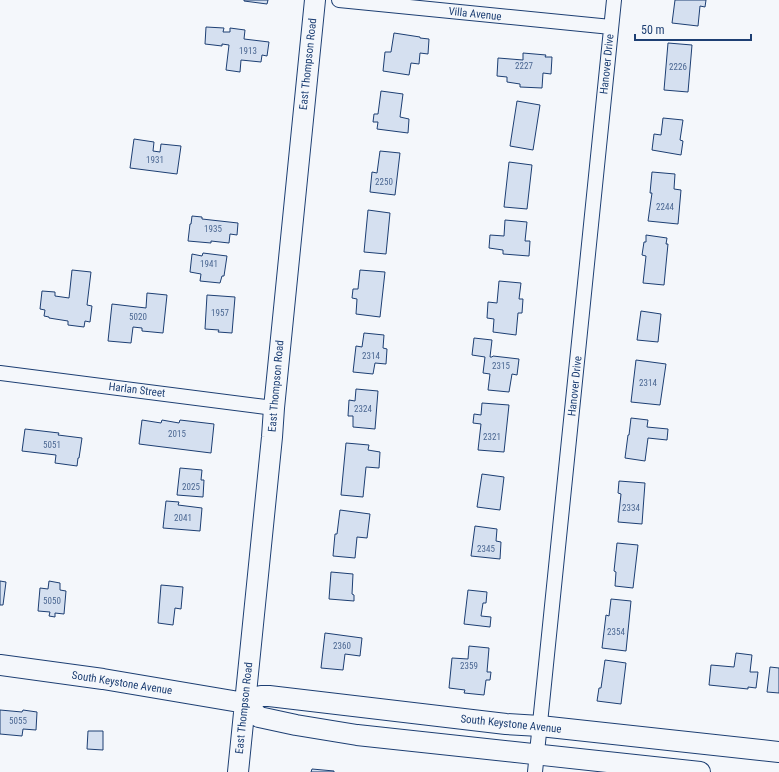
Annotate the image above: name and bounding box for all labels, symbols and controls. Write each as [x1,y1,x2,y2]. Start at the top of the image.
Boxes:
street label: Villa Avenue [448,5,502,23]
scale bar [635,16,751,42]
street label: East Thompson Road [297,18,319,110]
text: 50 m [641,23,665,37]
street label: Hanover Drive [597,33,617,95]
house number: 1913 [239,46,257,56]
house number: 2227 [515,61,533,71]
house number: 2226 [669,62,687,72]
house number: 1931 [146,155,164,165]
house number: 2250 [375,177,393,187]
house number: 2244 [656,202,674,212]
house number: 1935 [204,224,222,234]
house number: 1941 [200,259,218,269]
house number: 1957 [211,308,229,318]
house number: 5020 [129,312,147,322]
street label: East Thompson Road [266,340,286,432]
house number: 2314 [362,351,380,361]
street label: Hanover Drive [565,355,585,417]
house number: 2315 [492,361,510,371]
house number: 2314 [639,378,657,388]
street label: Harlan Street [108,380,166,400]
house number: 2324 [354,404,372,414]
house number: 2015 [168,429,186,439]
house number: 2321 [483,432,501,442]
house number: 5051 [43,440,61,450]
house number: 2025 [182,482,200,492]
house number: 2334 [622,503,640,513]
house number: 2041 [174,513,192,523]
house number: 2345 [477,544,495,554]
house number: 5050 [43,596,61,606]
house number: 2354 [607,627,625,637]
house number: 2360 [333,641,351,651]
house number: 2359 [460,661,478,671]
street label: East Thompson Road [233,662,255,754]
street label: South Keystone Avenue [71,669,173,697]
street label: South Keystone Avenue [460,712,562,736]
house number: 5055 [9,716,27,726]

